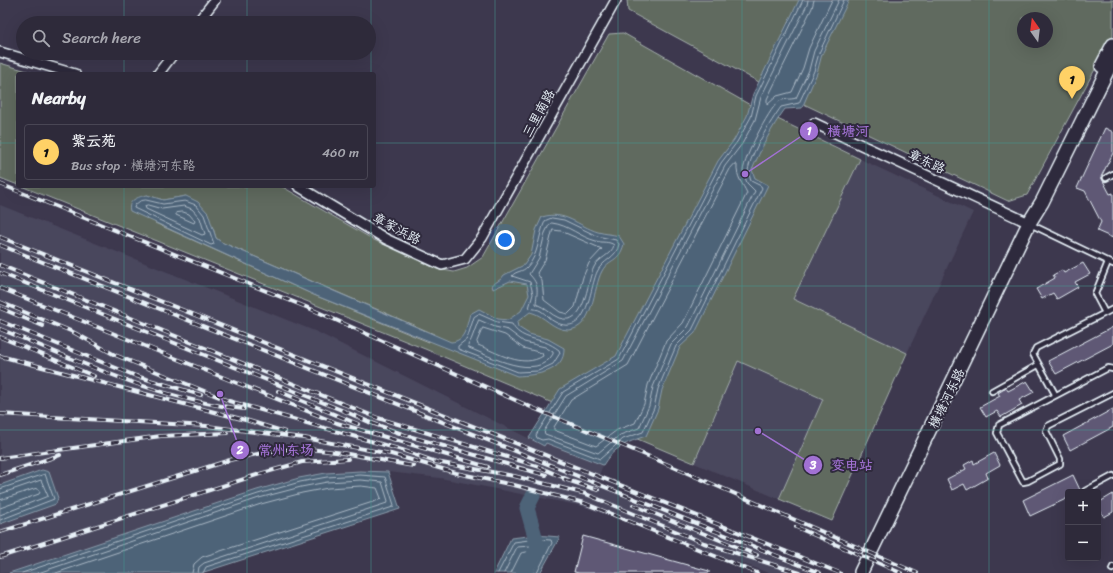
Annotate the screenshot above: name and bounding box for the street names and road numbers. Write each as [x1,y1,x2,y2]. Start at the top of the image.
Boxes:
street label: 三里南路 [516,85,561,142]
street label: 章东路 [904,143,949,180]
street label: 章家浜路 [368,206,425,251]
street label: 横塘河东路 [922,364,971,432]

